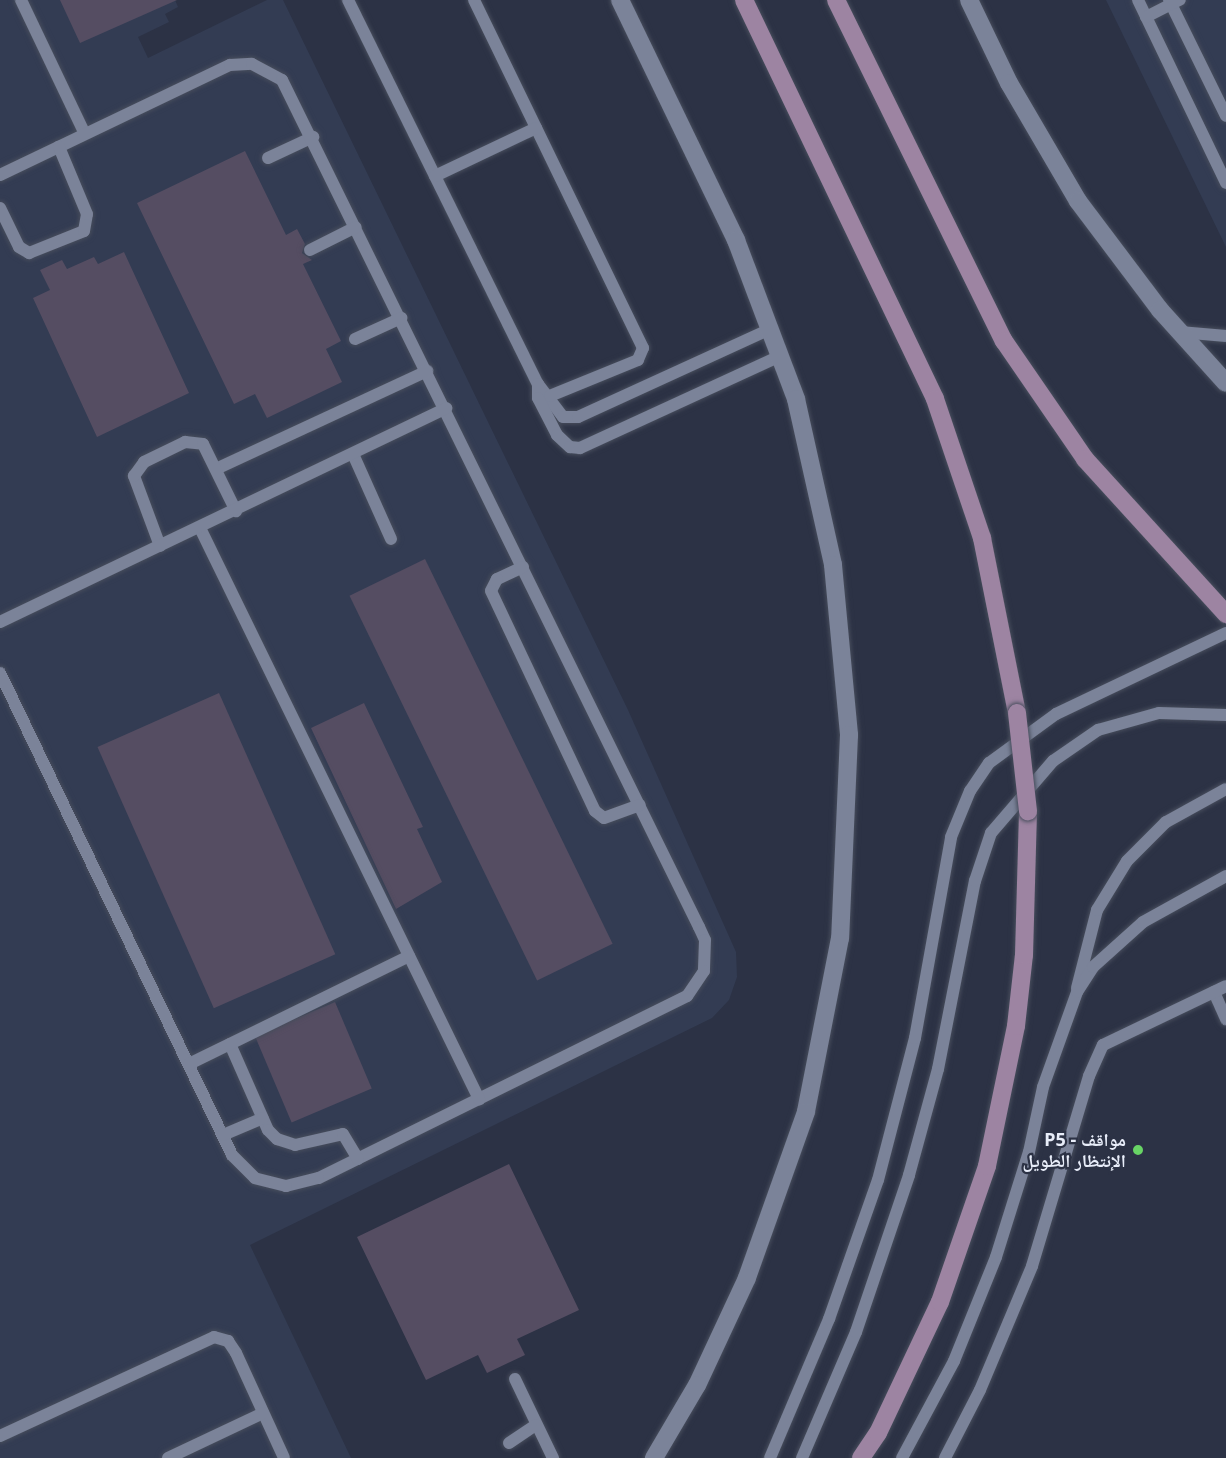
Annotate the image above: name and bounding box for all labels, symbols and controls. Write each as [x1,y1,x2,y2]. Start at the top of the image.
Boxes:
place label: P5 - مواقف الإنتظار الطويل [1022,1129,1126,1172]
marker: P5 - مواقف الإنتظار الطويل [1131,1143,1145,1157]

